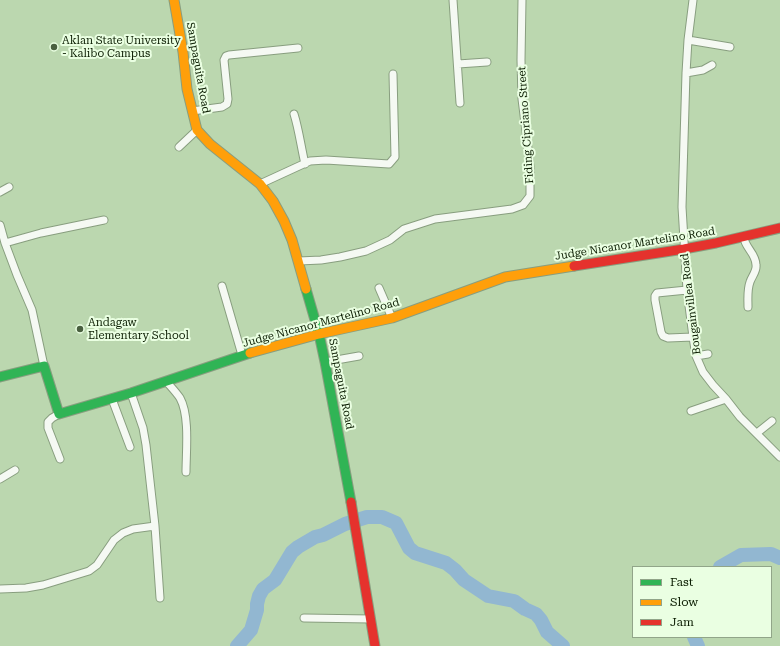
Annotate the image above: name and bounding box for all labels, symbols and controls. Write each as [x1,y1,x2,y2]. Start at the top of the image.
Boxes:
street label: Sampaguita Road [183,21,213,115]
place label: Aklan State University - Kalibo Campus [62,34,181,60]
marker: Aklan State University - Kalibo Campus [49,42,59,52]
street label: Fiding Cipriano Street [515,66,537,184]
street label: Judge Nicanor Martelino Road [554,225,716,263]
street label: Bougainvillea Road [678,253,704,355]
street label: Judge Nicanor Martelino Road [241,296,401,350]
place label: Andagaw Elementary School [88,316,189,342]
marker: Andagaw Elementary School [75,324,85,334]
street label: Sampaguita Road [326,337,356,431]
legend [632,566,772,638]
text: Fast [670,575,693,589]
text: Slow [670,595,698,609]
text: Jam [670,615,694,629]

